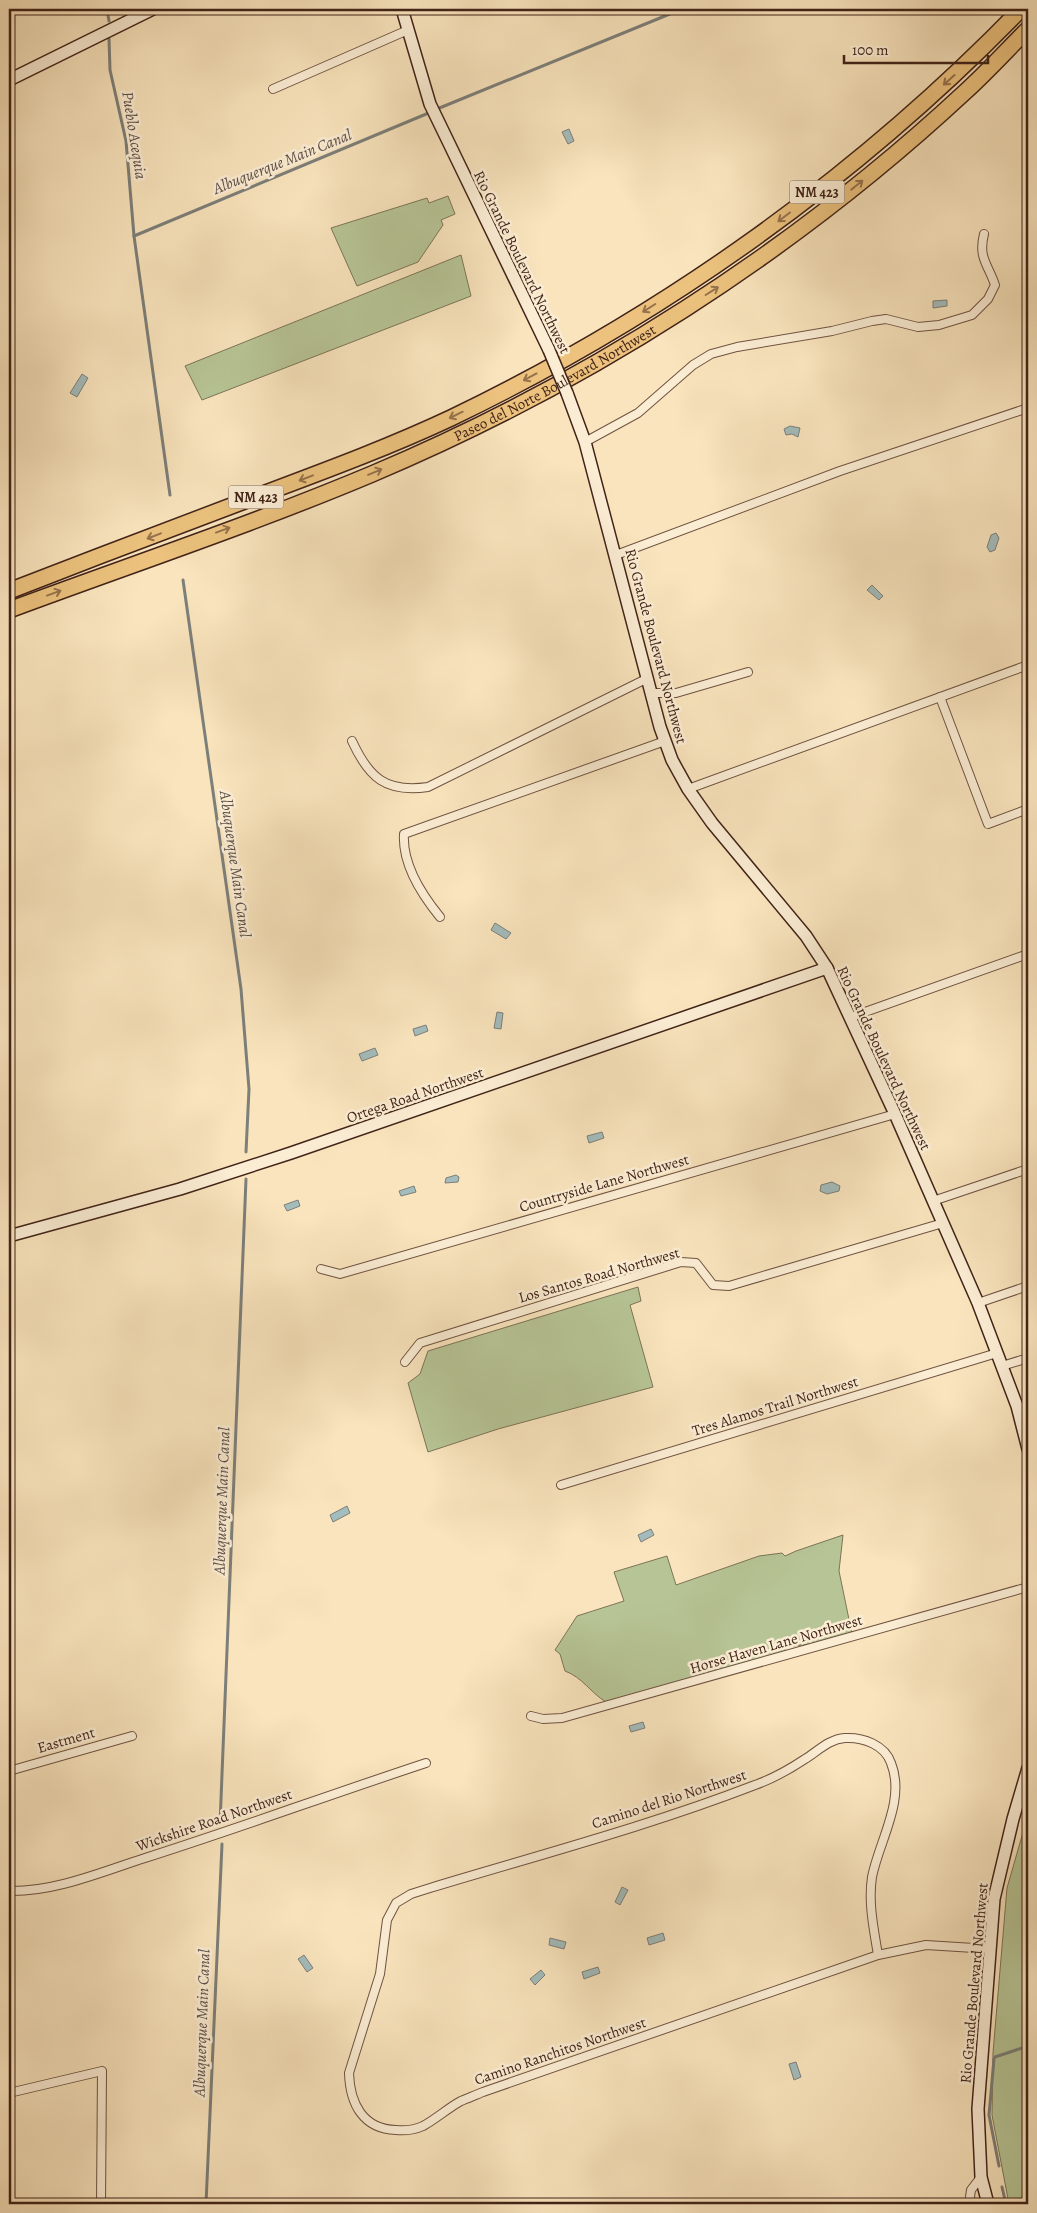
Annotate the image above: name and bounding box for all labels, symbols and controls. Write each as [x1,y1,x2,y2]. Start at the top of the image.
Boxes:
scale bar [844,32,988,64]
text: 100 m [852,40,889,60]
one-way arrow [943,74,956,86]
water label: Pueblo Acequia [116,90,152,181]
water label: Albuquerque Main Canal [209,124,355,200]
street label: Rio Grande Boulevard Northwest [469,167,575,357]
road number: NM 423 [790,180,844,203]
one-way arrow [850,180,863,191]
one-way arrow [777,212,791,222]
one-way arrow [704,286,718,296]
one-way arrow [643,304,657,314]
street label: Paseo del Norte Boulevard Northwest [450,320,660,446]
one-way arrow [523,372,538,382]
one-way arrow [449,411,464,420]
one-way arrow [367,467,382,477]
one-way arrow [299,474,314,483]
road number: NM 423 [228,486,284,508]
one-way arrow [215,525,230,534]
one-way arrow [147,532,162,541]
street label: Rio Grande Boulevard Northwest [620,546,692,746]
one-way arrow [46,588,62,597]
water label: Albuquerque Main Canal [214,788,256,939]
street label: Rio Grande Boulevard Northwest [832,963,936,1153]
street label: Ortega Road Northwest [344,1062,486,1128]
street label: Countryside Lane Northwest [517,1149,691,1217]
street label: Los Santos Road Northwest [516,1242,682,1308]
street label: Tres Alamos Trail Northwest [689,1371,861,1441]
water label: Albuquerque Main Canal [208,1427,236,1576]
street label: Horse Haven Lane Northwest [687,1610,865,1678]
street label: Eastment [35,1722,97,1758]
street label: Camino del Rio Northwest [589,1765,749,1833]
street label: Wickshire Road Northwest [132,1784,295,1856]
street label: Rio Grande Boulevard Northwest [955,1882,993,2084]
water label: Albuquerque Main Canal [188,1949,216,2098]
street label: Camino Ranchitos Northwest [472,2012,649,2090]

